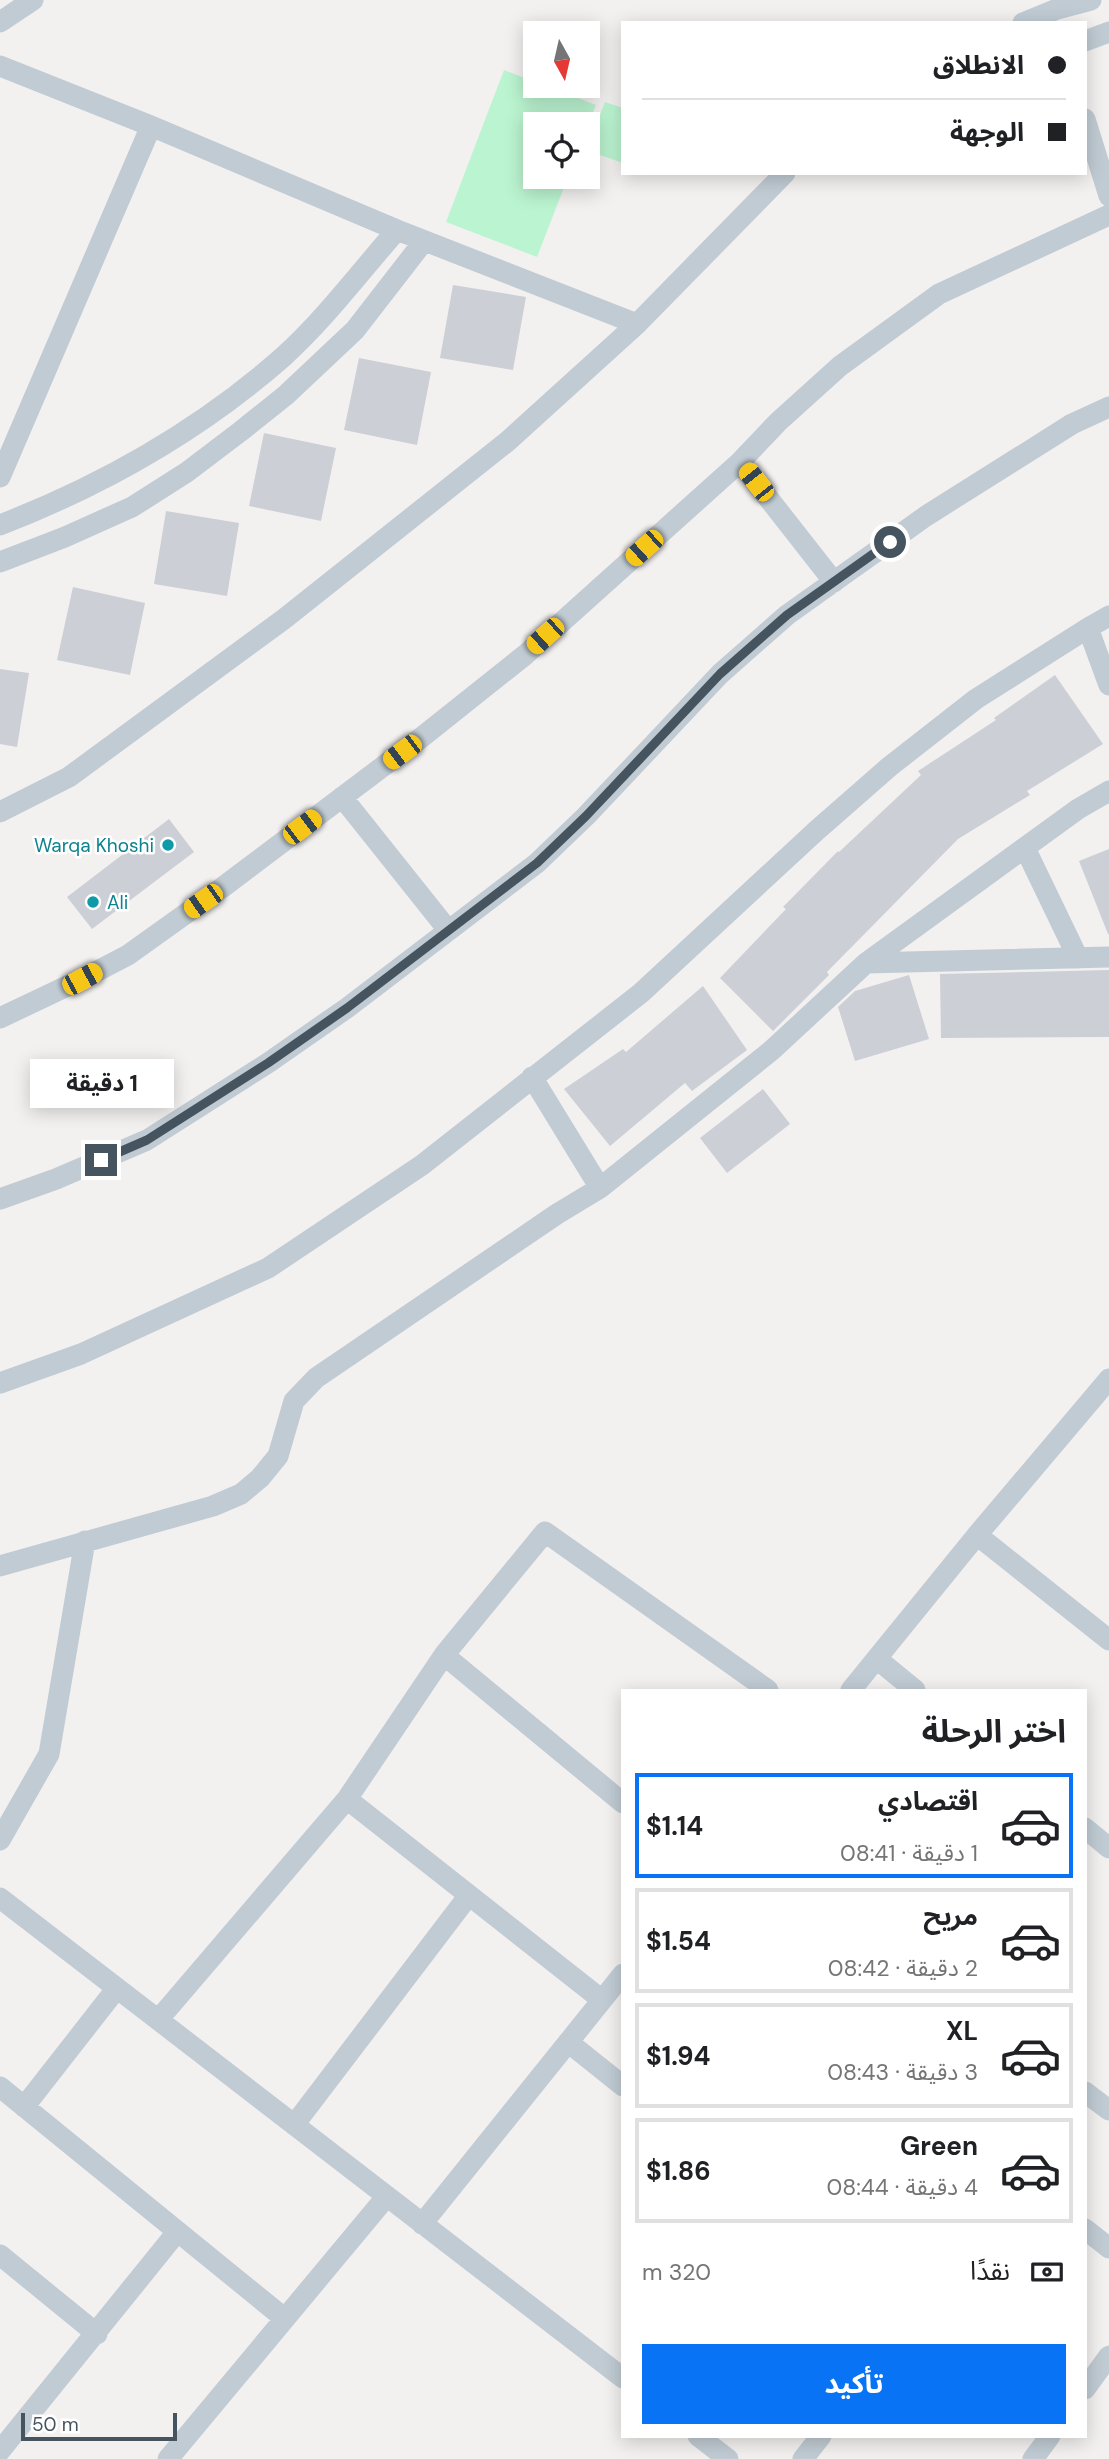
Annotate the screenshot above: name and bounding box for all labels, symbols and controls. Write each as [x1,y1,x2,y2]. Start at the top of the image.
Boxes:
north arrow [523,21,600,98]
map controls [523,21,600,189]
text: الانطلاق [933,48,1024,82]
button: locate [523,112,600,189]
text: الوجهة [950,115,1024,149]
car [735,459,778,505]
car [622,526,667,570]
route start [874,526,906,558]
car [523,614,568,658]
car [379,731,426,773]
car [279,806,326,848]
place label: Warqa Khoshi [34,833,154,858]
marker: Warqa Khoshi [160,837,176,853]
car [180,880,227,922]
place label: Ali [107,890,128,915]
marker: Ali [85,894,101,910]
car [59,960,106,998]
callout: 1 دقيقة [29,1058,173,1108]
text: 1 دقيقة [66,1068,138,1098]
route end [85,1144,117,1176]
text: اختر الرحلة [922,1710,1066,1752]
text: اقتصادي [878,1784,978,1818]
icon: car [999,1794,1062,1857]
text: $1.14 [646,1809,703,1843]
text: 1 دقيقة · 08:41 [840,1838,978,1868]
text: مريح [923,1899,978,1933]
icon: car [999,1909,1062,1972]
text: $1.54 [646,1924,711,1958]
text: 2 دقيقة · 08:42 [828,1953,978,1983]
text: XL [946,2014,978,2048]
icon: car [999,2024,1062,2087]
text: $1.94 [646,2039,710,2073]
text: 3 دقيقة · 08:43 [827,2057,978,2087]
text: Green [900,2129,978,2163]
icon: car [999,2139,1062,2202]
text: $1.86 [646,2154,711,2188]
text: 4 دقيقة · 08:44 [826,2172,978,2202]
icon: cash [1028,2253,1066,2291]
text: نقدًا [970,2254,1010,2288]
text: 320 m [642,2257,711,2287]
button: تأكيد [642,2344,1066,2424]
scale bar [21,2410,177,2442]
text: 50 m [32,2412,79,2437]

